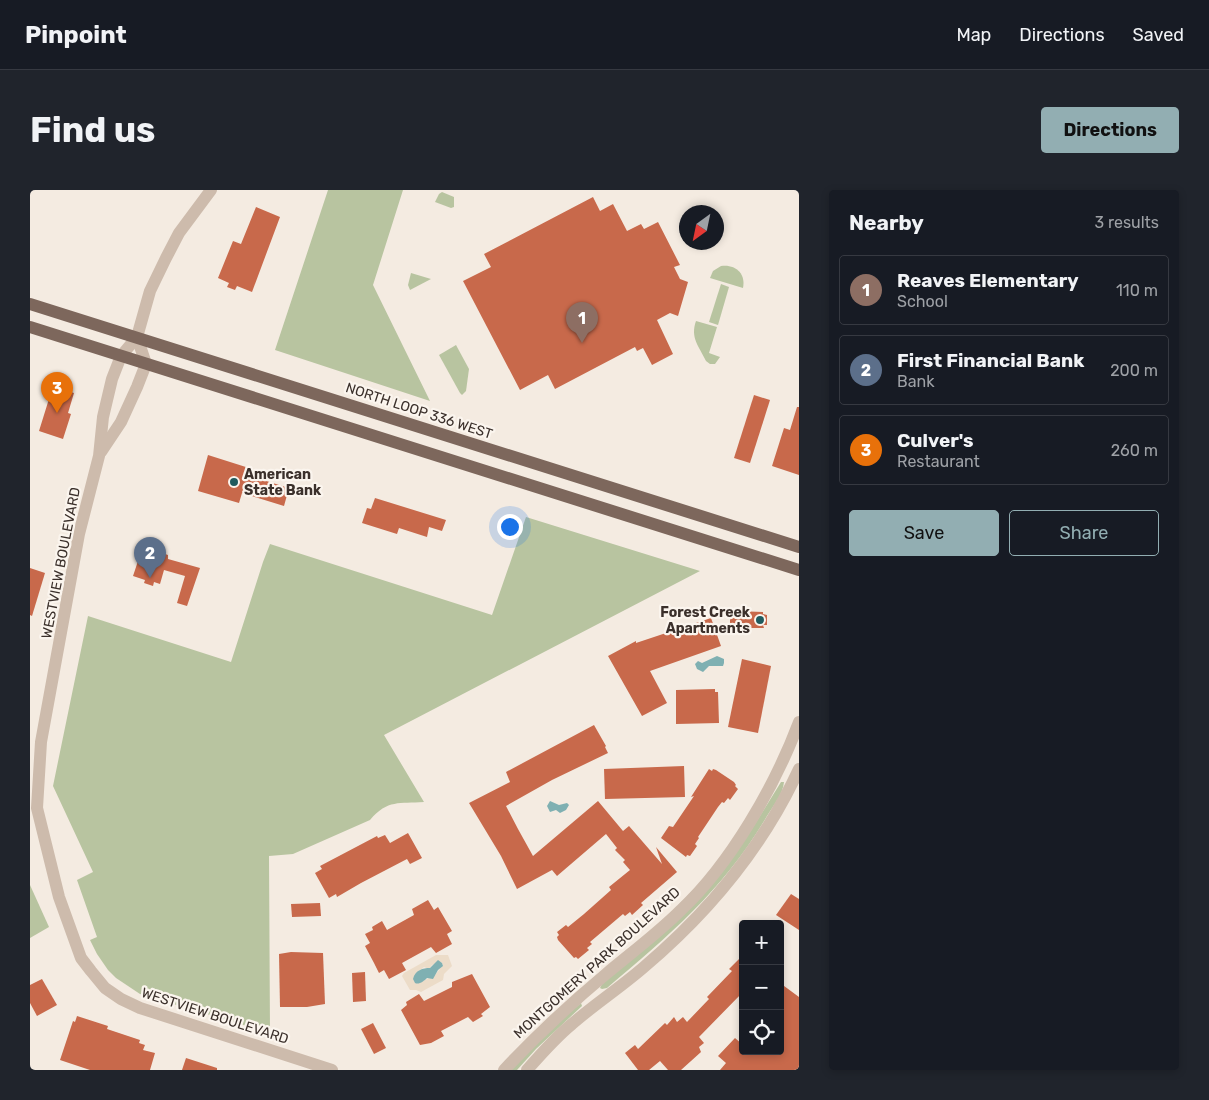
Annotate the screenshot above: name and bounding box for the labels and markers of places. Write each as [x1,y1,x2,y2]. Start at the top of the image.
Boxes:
pin: 1 [566,302,598,343]
pin: 3 [41,372,73,413]
place label: American State Bank [244,466,322,499]
marker: American State Bank [228,476,240,488]
pin: 2 [134,537,166,578]
place label: Forest Creek Apartments [660,604,751,637]
marker: Forest Creek Apartments [754,614,766,626]

